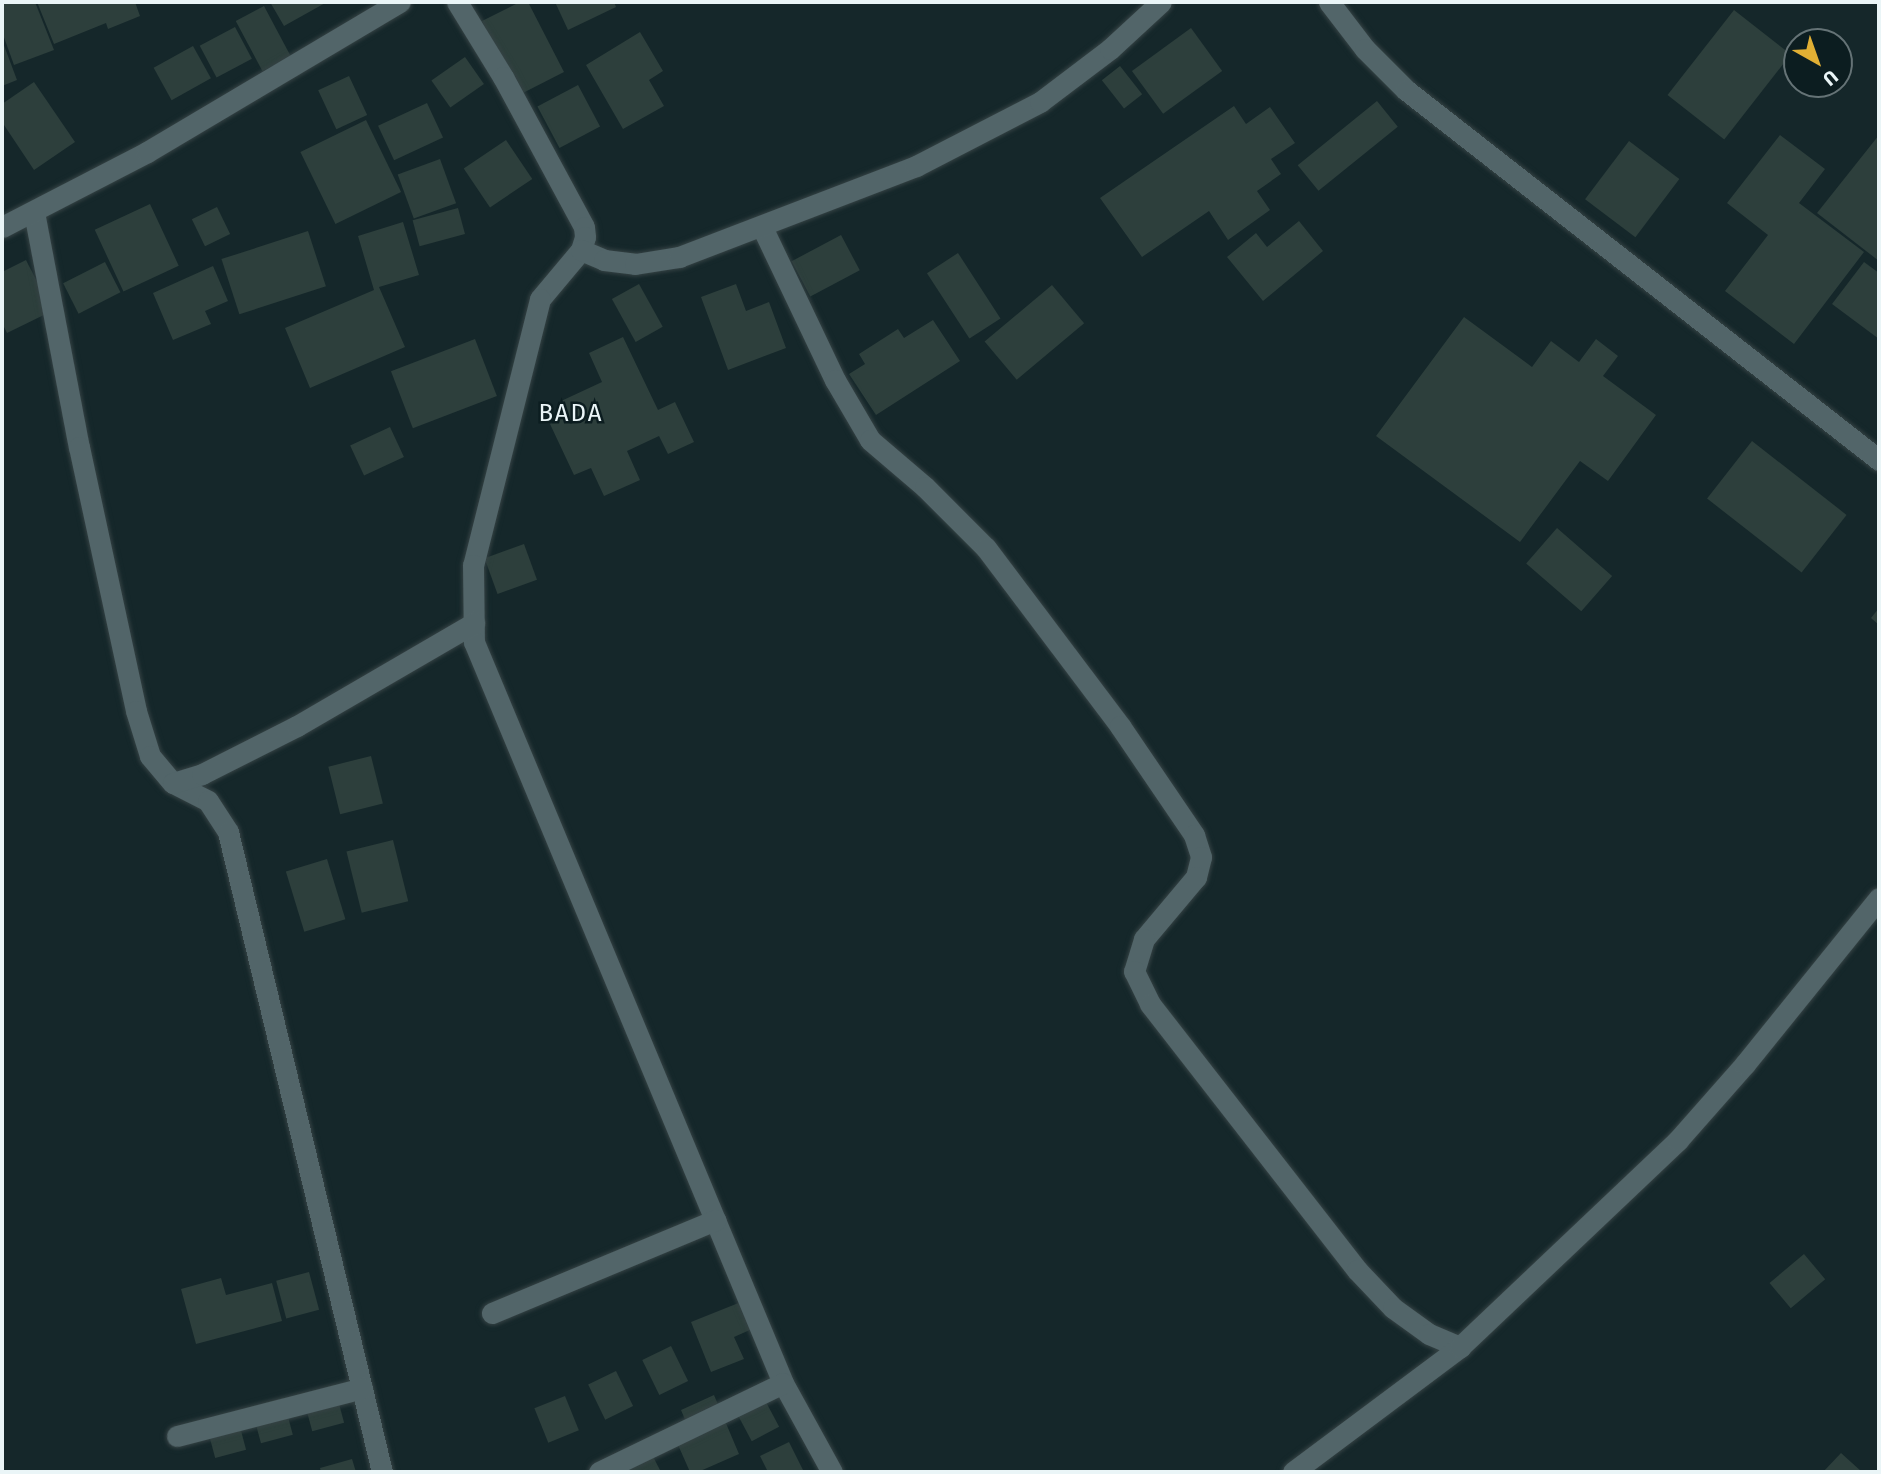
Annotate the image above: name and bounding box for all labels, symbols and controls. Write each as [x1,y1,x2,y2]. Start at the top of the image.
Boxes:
north arrow [1783,28,1853,98]
text: U [1818,65,1843,91]
district label: BADA [539,400,603,428]

